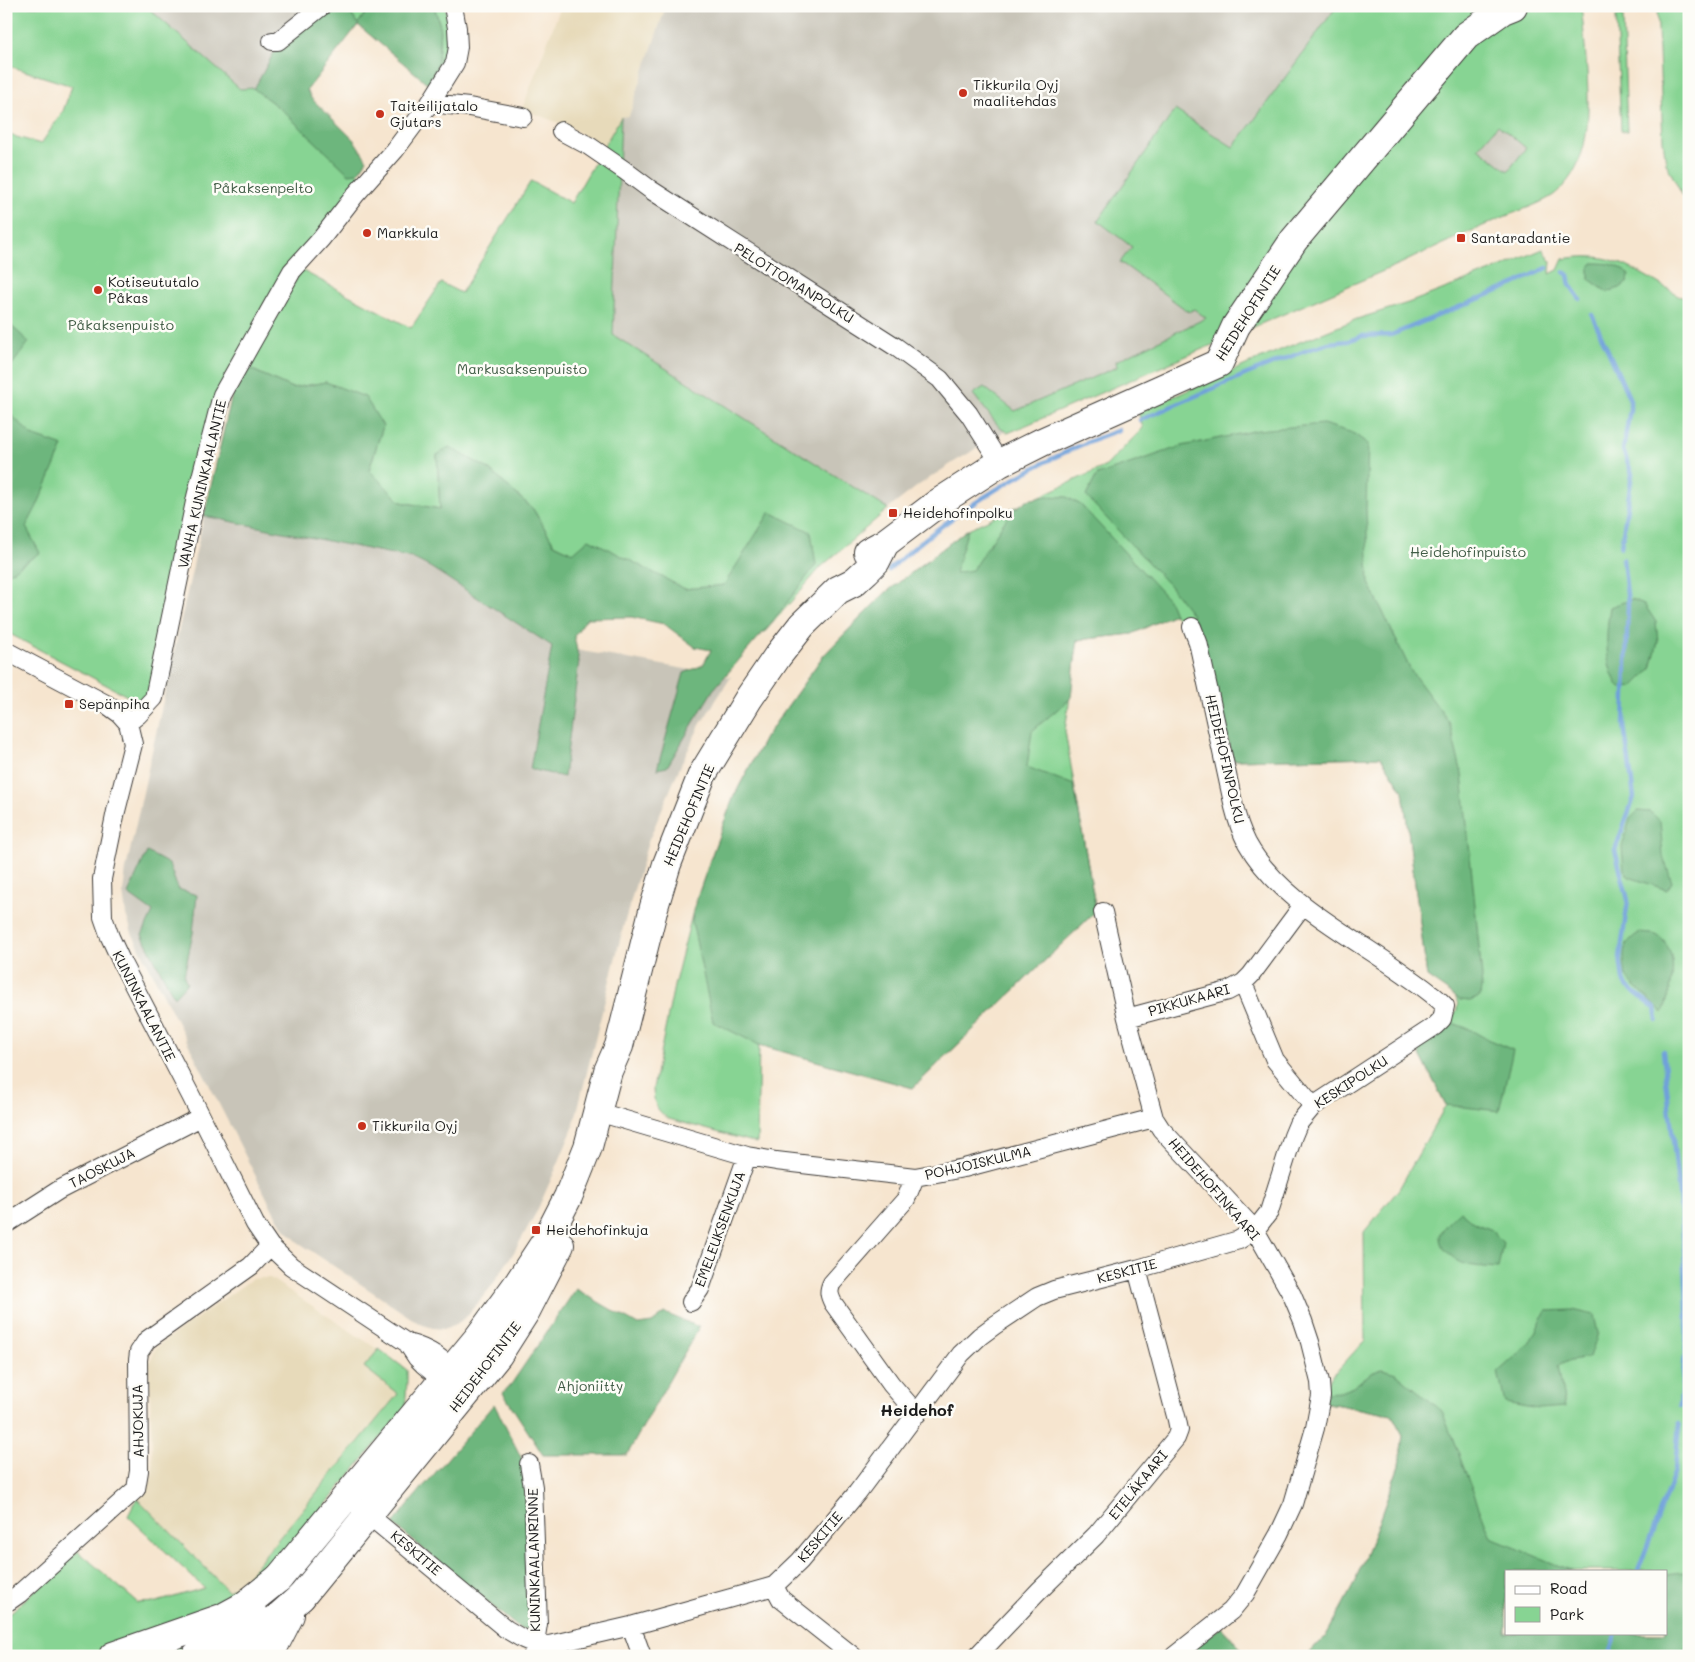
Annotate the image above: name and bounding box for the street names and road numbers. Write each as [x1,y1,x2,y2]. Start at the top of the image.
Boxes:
street label: PELOTTOMANPOLKU [731,238,858,327]
street label: HEIDEHOFINTIE [1211,261,1285,364]
street label: VANHA KUNINKAALANTIE [173,398,230,570]
street label: HEIDEHOFINPOLKU [1201,692,1250,825]
street label: HEIDEHOFINTIE [658,761,719,869]
street label: KUNINKAALANTIE [108,947,181,1064]
street label: PIKKUKAARI [1146,979,1232,1020]
street label: KESKIPOLKU [1310,1051,1391,1112]
street label: HEIDEHOFINKAARI [1165,1133,1264,1244]
street label: POHJOISKULMA [923,1141,1033,1184]
street label: TAOSKUJA [66,1143,138,1192]
street label: EMELEUKSENKUJA [690,1168,749,1289]
street label: KESKITIE [1095,1253,1159,1288]
street label: HEIDEHOFINTIE [444,1317,525,1416]
street label: AHJOKUJA [127,1384,148,1458]
street label: ETELÄKAARI [1104,1446,1171,1523]
street label: KUNINKAALANRINNE [523,1488,544,1632]
street label: KESKITIE [793,1507,846,1566]
street label: KESKITIE [387,1526,446,1579]

